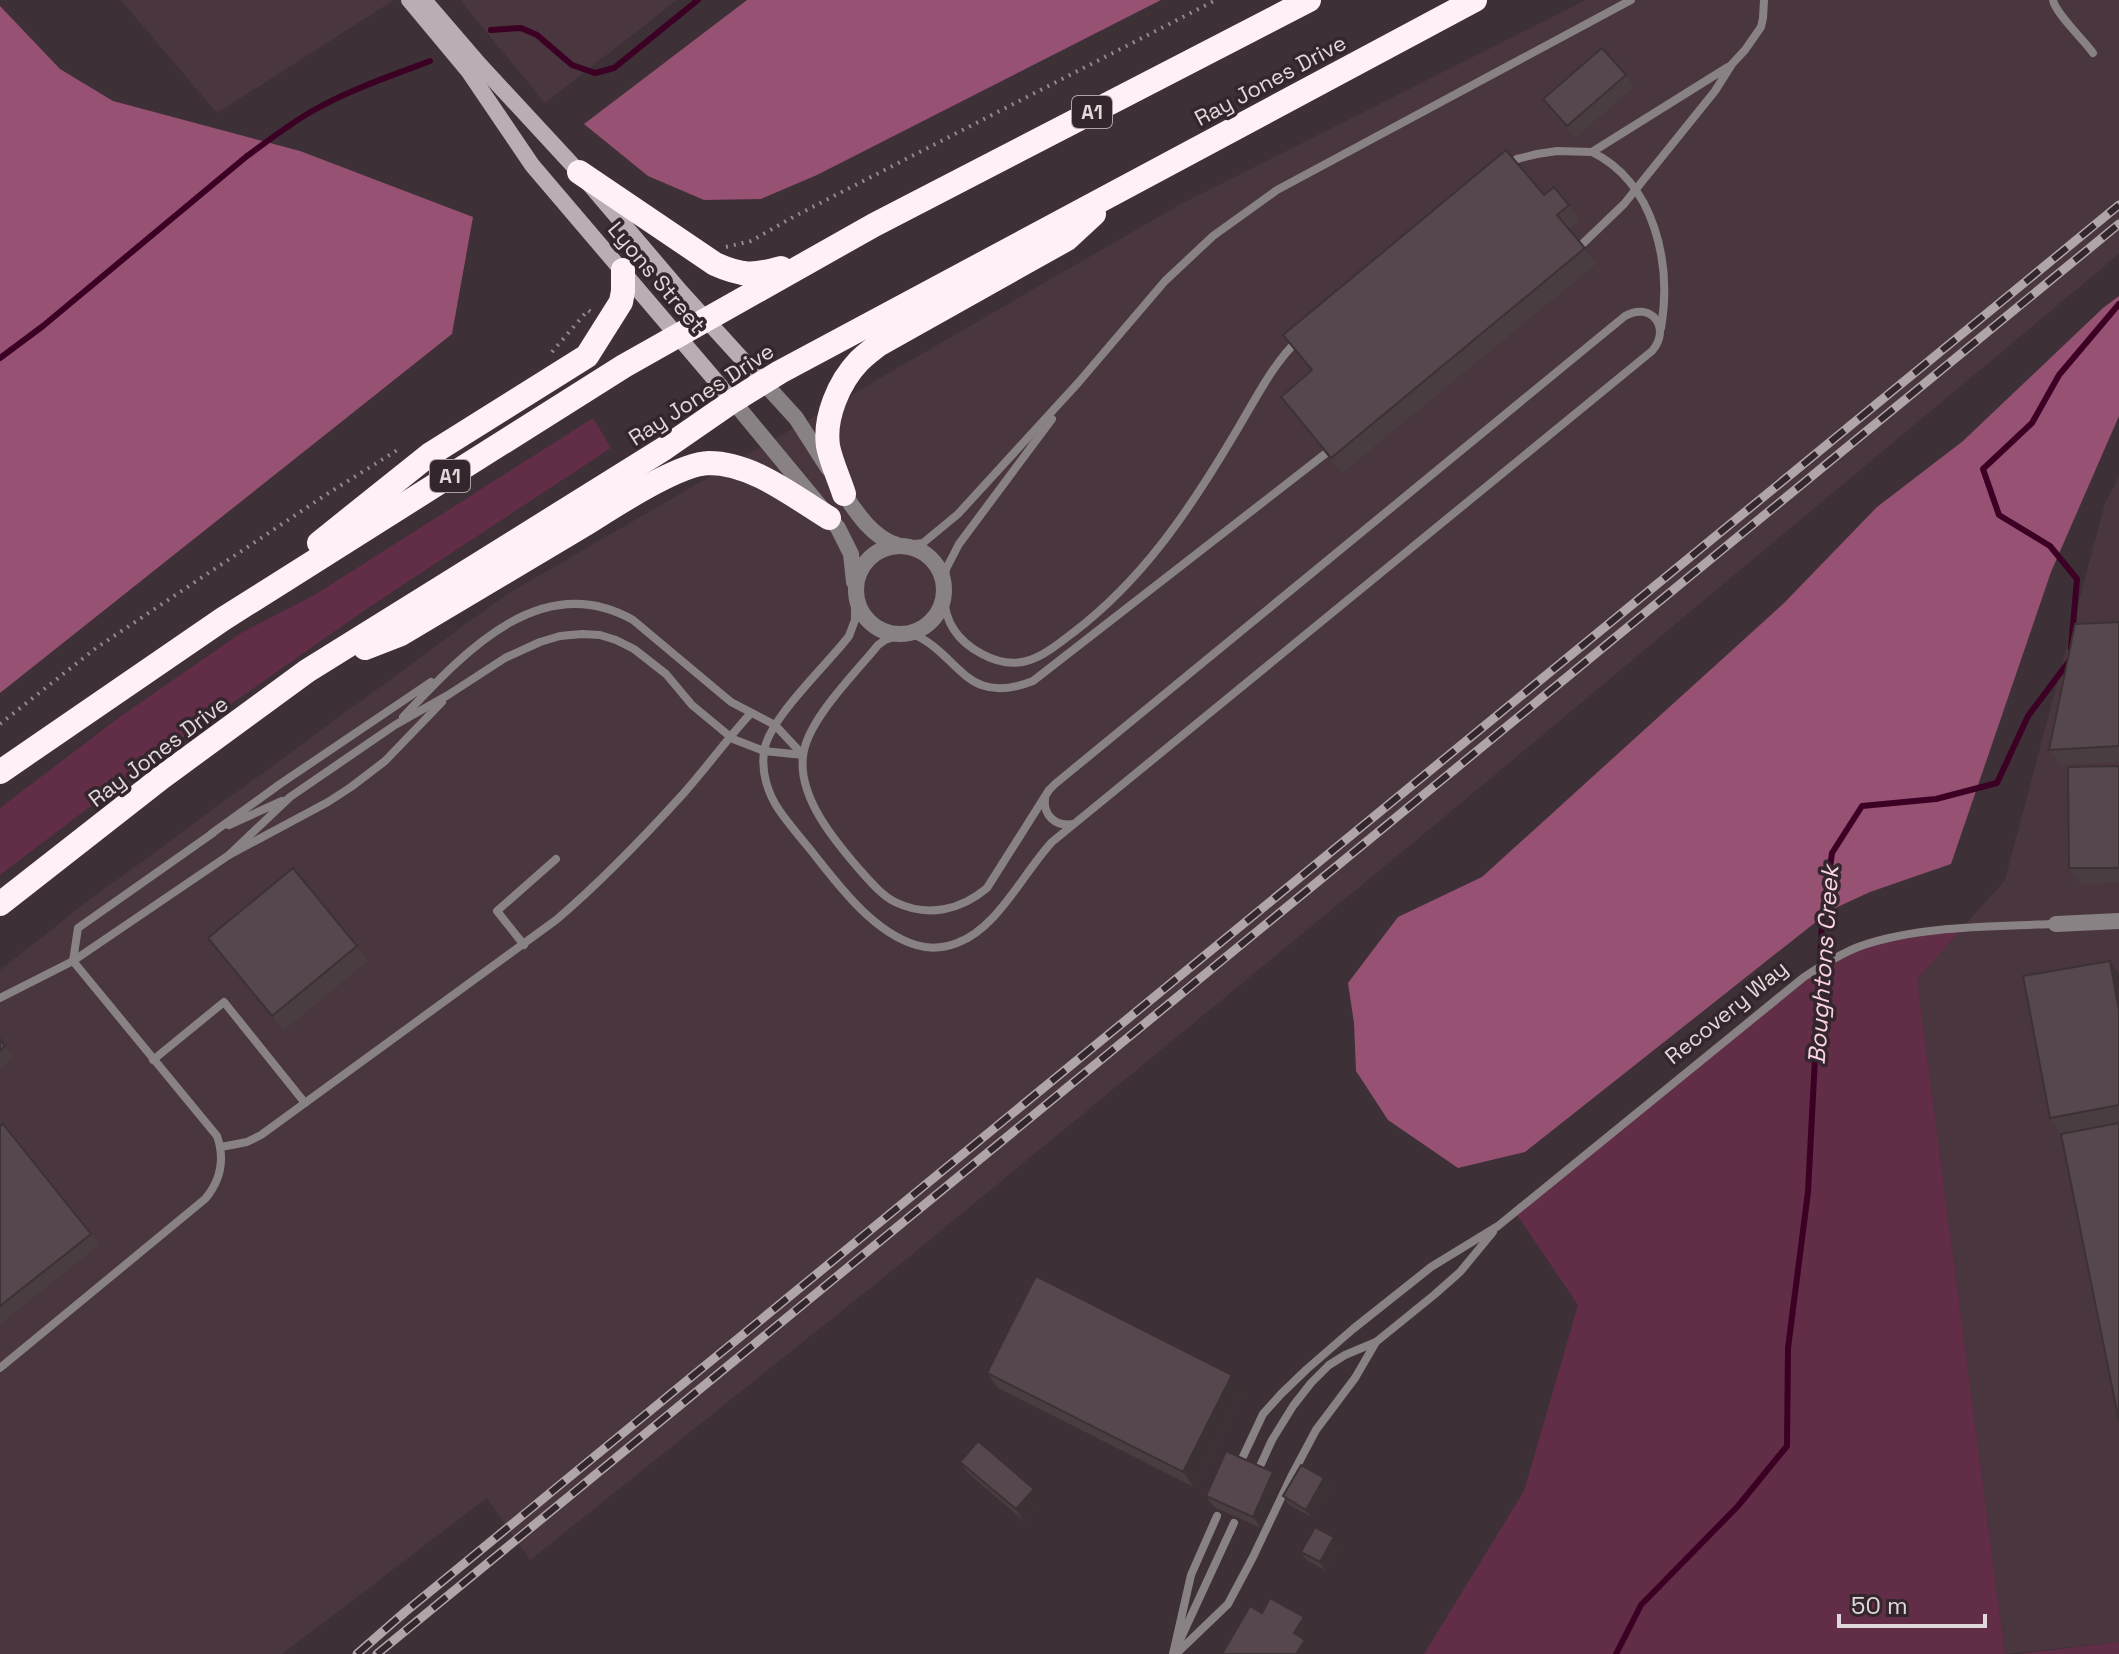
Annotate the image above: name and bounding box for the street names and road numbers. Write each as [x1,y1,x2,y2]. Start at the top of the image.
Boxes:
street label: Ray Jones Drive [1189,28,1351,132]
road number: A1 [1072,96,1112,128]
street label: Lyons Street [602,216,712,338]
street label: Ray Jones Drive [623,337,779,451]
road number: A1 [430,460,470,492]
street label: Ray Jones Drive [83,689,233,813]
street label: Recovery Way [1659,954,1793,1070]

